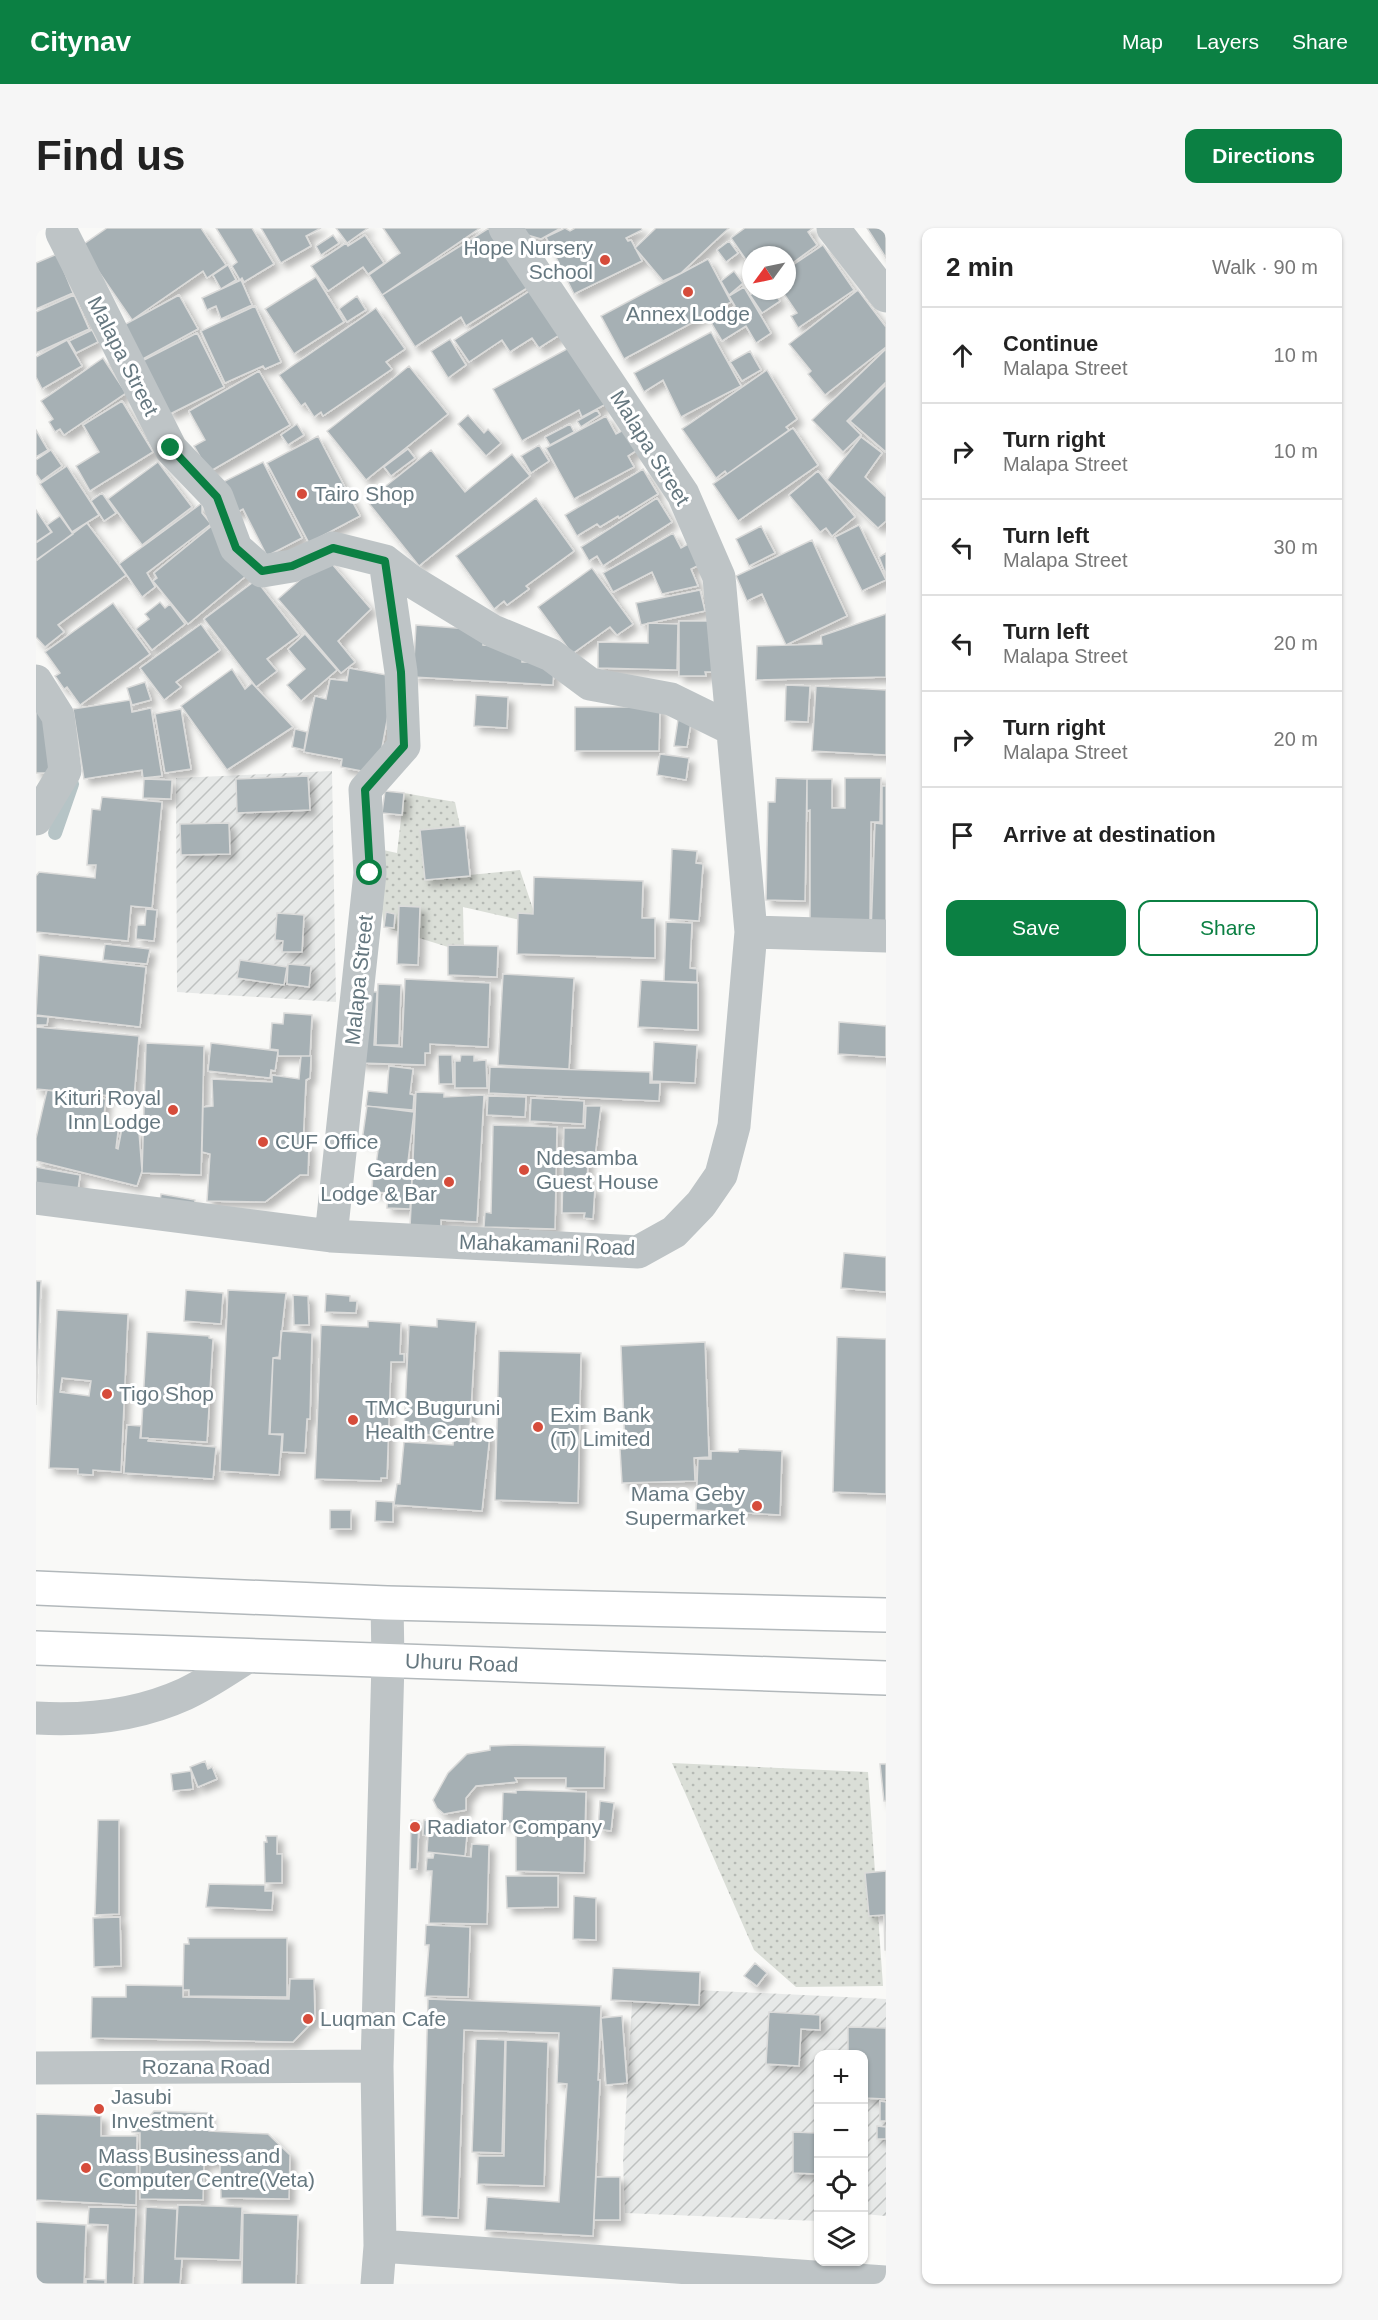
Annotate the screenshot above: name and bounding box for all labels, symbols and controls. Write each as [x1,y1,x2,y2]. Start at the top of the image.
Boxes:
text: Citynav [30,26,131,57]
text: Map [1122,30,1163,53]
text: Layers [1196,30,1259,53]
text: Share [1292,30,1348,53]
button: Directions [1185,129,1342,183]
text: Find us [36,132,185,179]
place label: Hope Nursery School [463,236,593,283]
north arrow [742,246,796,300]
text: 2 min [946,252,1014,282]
marker: Hope Nursery School [598,253,612,267]
text: Walk · 90 m [1212,256,1318,278]
marker: Annex Lodge [681,285,695,299]
street label: Malapa Street [84,292,163,419]
place label: Annex Lodge [626,302,750,325]
text: Continue [1003,331,1098,356]
icon: ahead [946,339,979,372]
text: 10 m [1274,344,1318,366]
text: Malapa Street [1003,357,1128,379]
street label: Malapa Street [606,386,695,509]
text: Turn right [1003,427,1105,452]
route end [157,434,183,460]
icon: right [946,435,979,468]
text: 10 m [1274,440,1318,462]
text: Malapa Street [1003,453,1128,475]
place label: Tairo Shop [314,482,414,505]
marker: Tairo Shop [295,487,309,501]
text: Turn left [1003,523,1089,548]
icon: left [946,531,979,564]
text: 30 m [1274,536,1318,558]
text: Malapa Street [1003,549,1128,571]
text: Turn left [1003,619,1089,644]
icon: left [946,627,979,660]
text: 20 m [1274,632,1318,654]
text: Malapa Street [1003,645,1128,667]
text: Turn right [1003,715,1105,740]
icon: right [946,723,979,756]
text: 20 m [1274,728,1318,750]
text: Malapa Street [1003,741,1128,763]
icon: arrive [946,819,979,852]
text: Arrive at destination [1003,822,1216,847]
route start [356,859,382,885]
button: Save [946,900,1126,956]
button: Share [1138,900,1318,956]
street label: Malapa Street [340,914,377,1046]
place label: Kituri Royal Inn Lodge [54,1086,161,1133]
marker: Kituri Royal Inn Lodge [166,1103,180,1117]
place label: CUF Office [275,1130,378,1153]
marker: CUF Office [256,1135,270,1149]
place label: Ndesamba Guest House [536,1146,659,1193]
place label: Garden Lodge & Bar [320,1158,437,1205]
marker: Ndesamba Guest House [517,1163,531,1177]
marker: Garden Lodge & Bar [442,1175,456,1189]
street label: Mahakamani Road [459,1230,635,1259]
place label: Tigo Shop [119,1382,214,1405]
marker: Tigo Shop [100,1387,114,1401]
place label: TMC Buguruni Health Centre [365,1396,500,1443]
place label: Exim Bank (T) Limited [550,1403,651,1450]
marker: TMC Buguruni Health Centre [346,1413,360,1427]
marker: Exim Bank (T) Limited [531,1420,545,1434]
place label: Mama Geby Supermarket [625,1482,745,1529]
marker: Mama Geby Supermarket [750,1499,764,1513]
street label: Uhuru Road [405,1649,519,1676]
place label: Radiator Company [427,1815,603,1838]
marker: Radiator Company [408,1820,422,1834]
place label: Luqman Cafe [320,2007,446,2030]
marker: Luqman Cafe [301,2012,315,2026]
map controls [814,2050,868,2266]
button: + [814,2050,868,2104]
street label: Rozana Road [142,2055,270,2078]
place label: Jasubi Investment [111,2085,214,2132]
marker: Jasubi Investment [92,2102,106,2116]
button: − [814,2104,868,2158]
place label: Mass Business and Computer Centre(Veta) [98,2144,315,2191]
button: locate [814,2158,868,2212]
marker: Mass Business and Computer Centre(Veta) [79,2161,93,2175]
button: layers [814,2212,868,2266]

